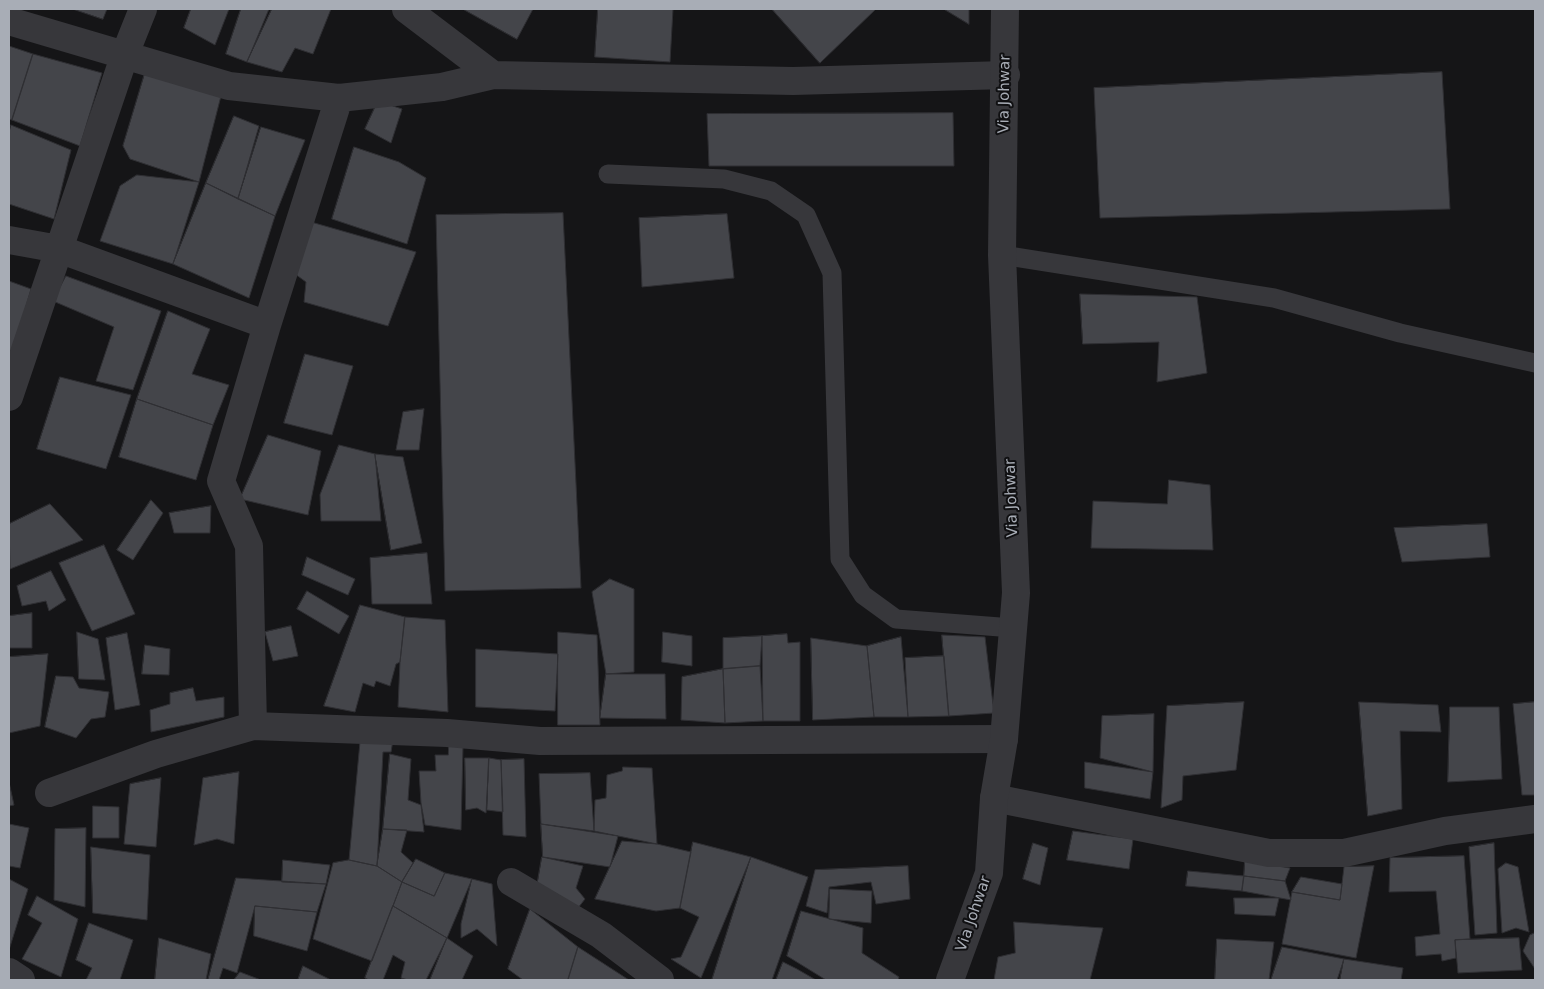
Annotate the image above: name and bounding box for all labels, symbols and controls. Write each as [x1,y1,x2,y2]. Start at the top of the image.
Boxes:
street label: Via Johwar [995,54,1015,134]
street label: Via Johwar [1002,458,1022,538]
street label: Via Johwar [953,874,995,954]

